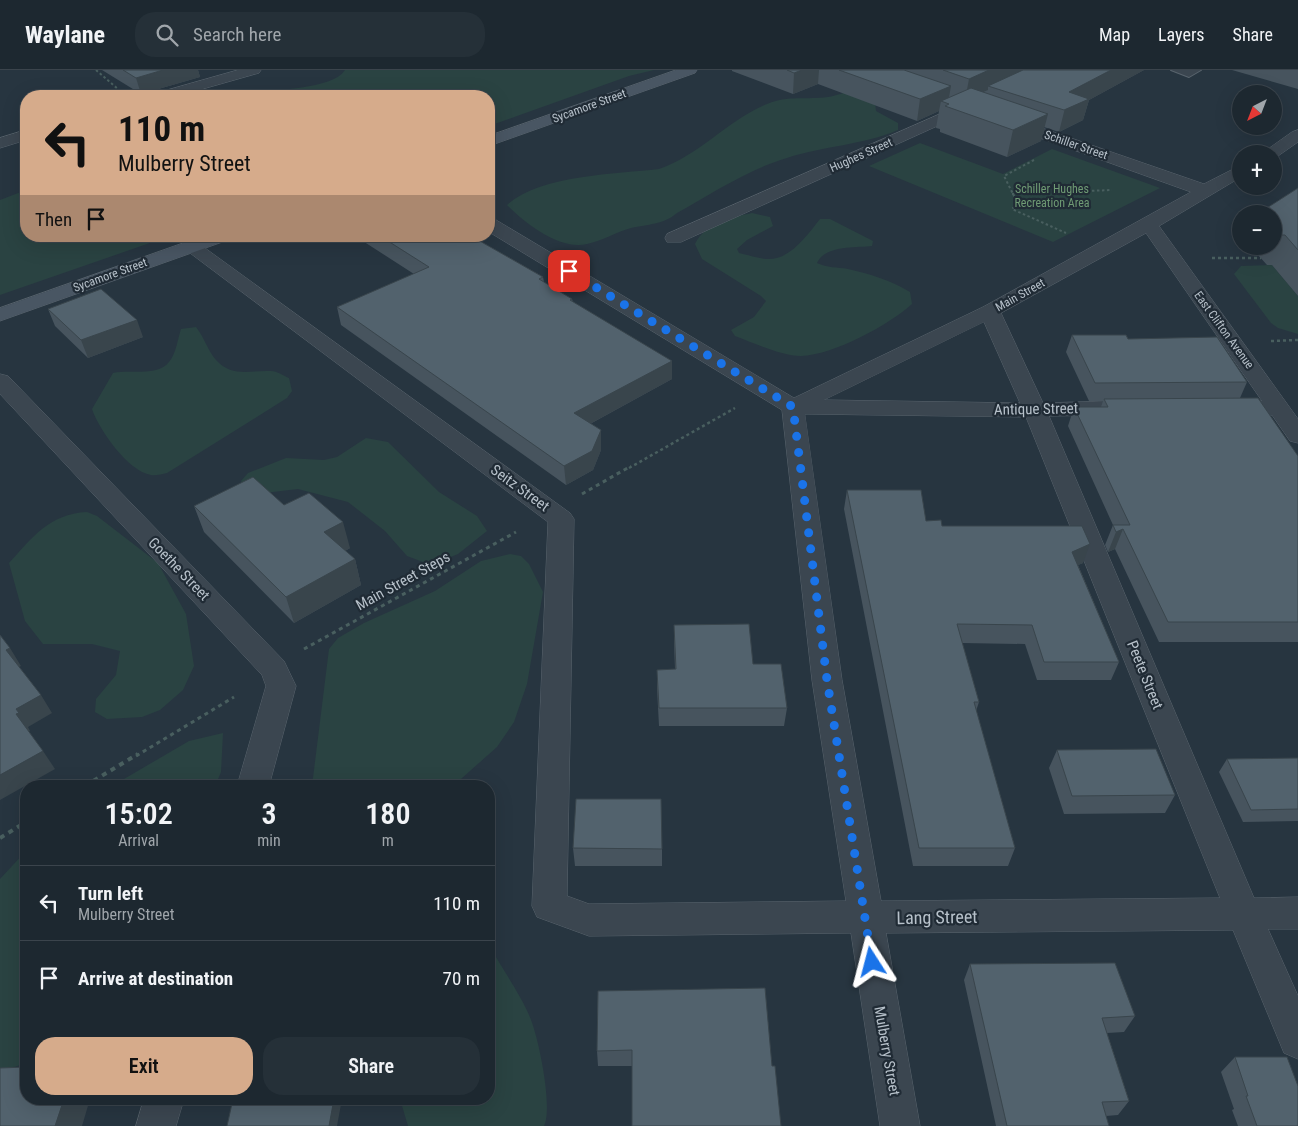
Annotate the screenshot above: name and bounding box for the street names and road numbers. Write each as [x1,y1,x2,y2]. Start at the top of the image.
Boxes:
street label: Sycamore Street [550,86,628,126]
street label: Schiller Street [1043,128,1110,163]
street label: Hughes Street [828,135,895,175]
street label: Sycamore Street [71,255,149,295]
street label: Main Street [993,276,1048,314]
street label: East Clifton Avenue [1191,289,1257,372]
street label: Antique Street [994,399,1078,419]
street label: Seitz Street [487,461,553,515]
street label: Goethe Street [144,534,214,604]
street label: Main Street Steps [353,548,453,614]
street label: Peete Street [1123,638,1167,712]
street label: Lang Street [896,906,978,928]
street label: Mulberry Street [870,1005,904,1097]

